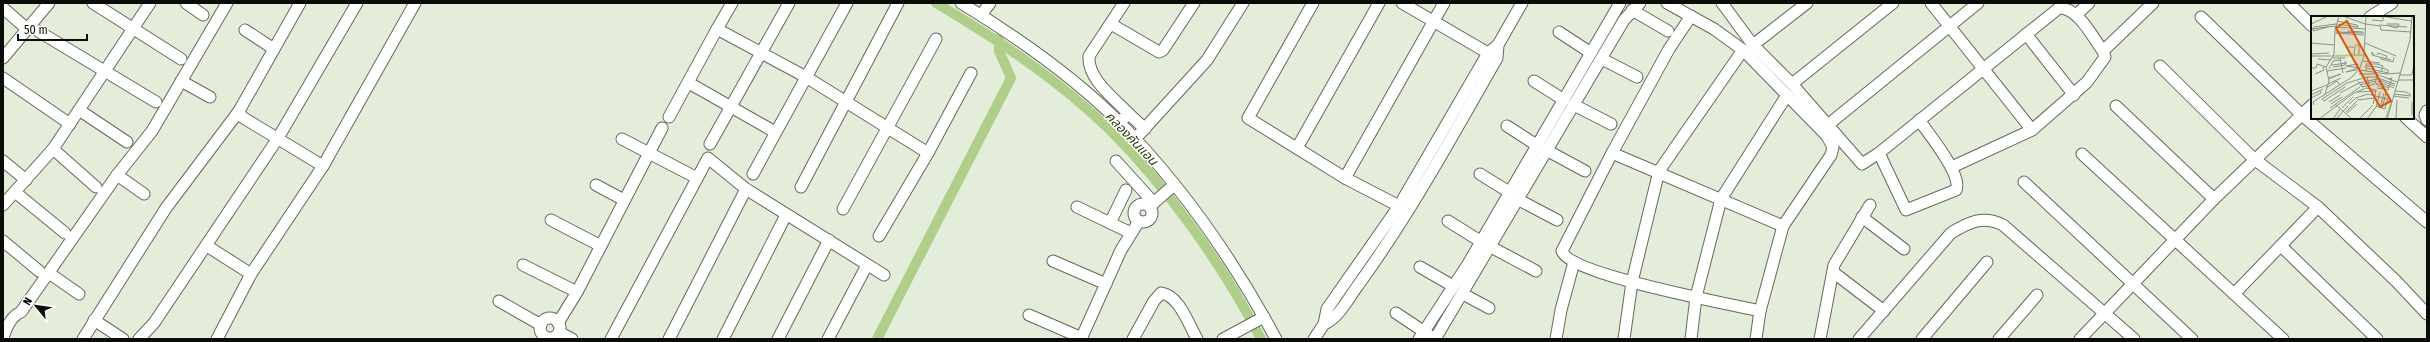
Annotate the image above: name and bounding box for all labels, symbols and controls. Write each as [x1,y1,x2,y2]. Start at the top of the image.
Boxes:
scale bar [18,16,87,42]
inset map [2311,16,2414,119]
text: 50 m [24,23,48,37]
water label: คลองคันแอน [1102,109,1162,169]
north arrow [16,286,56,326]
text: N [20,295,35,307]

